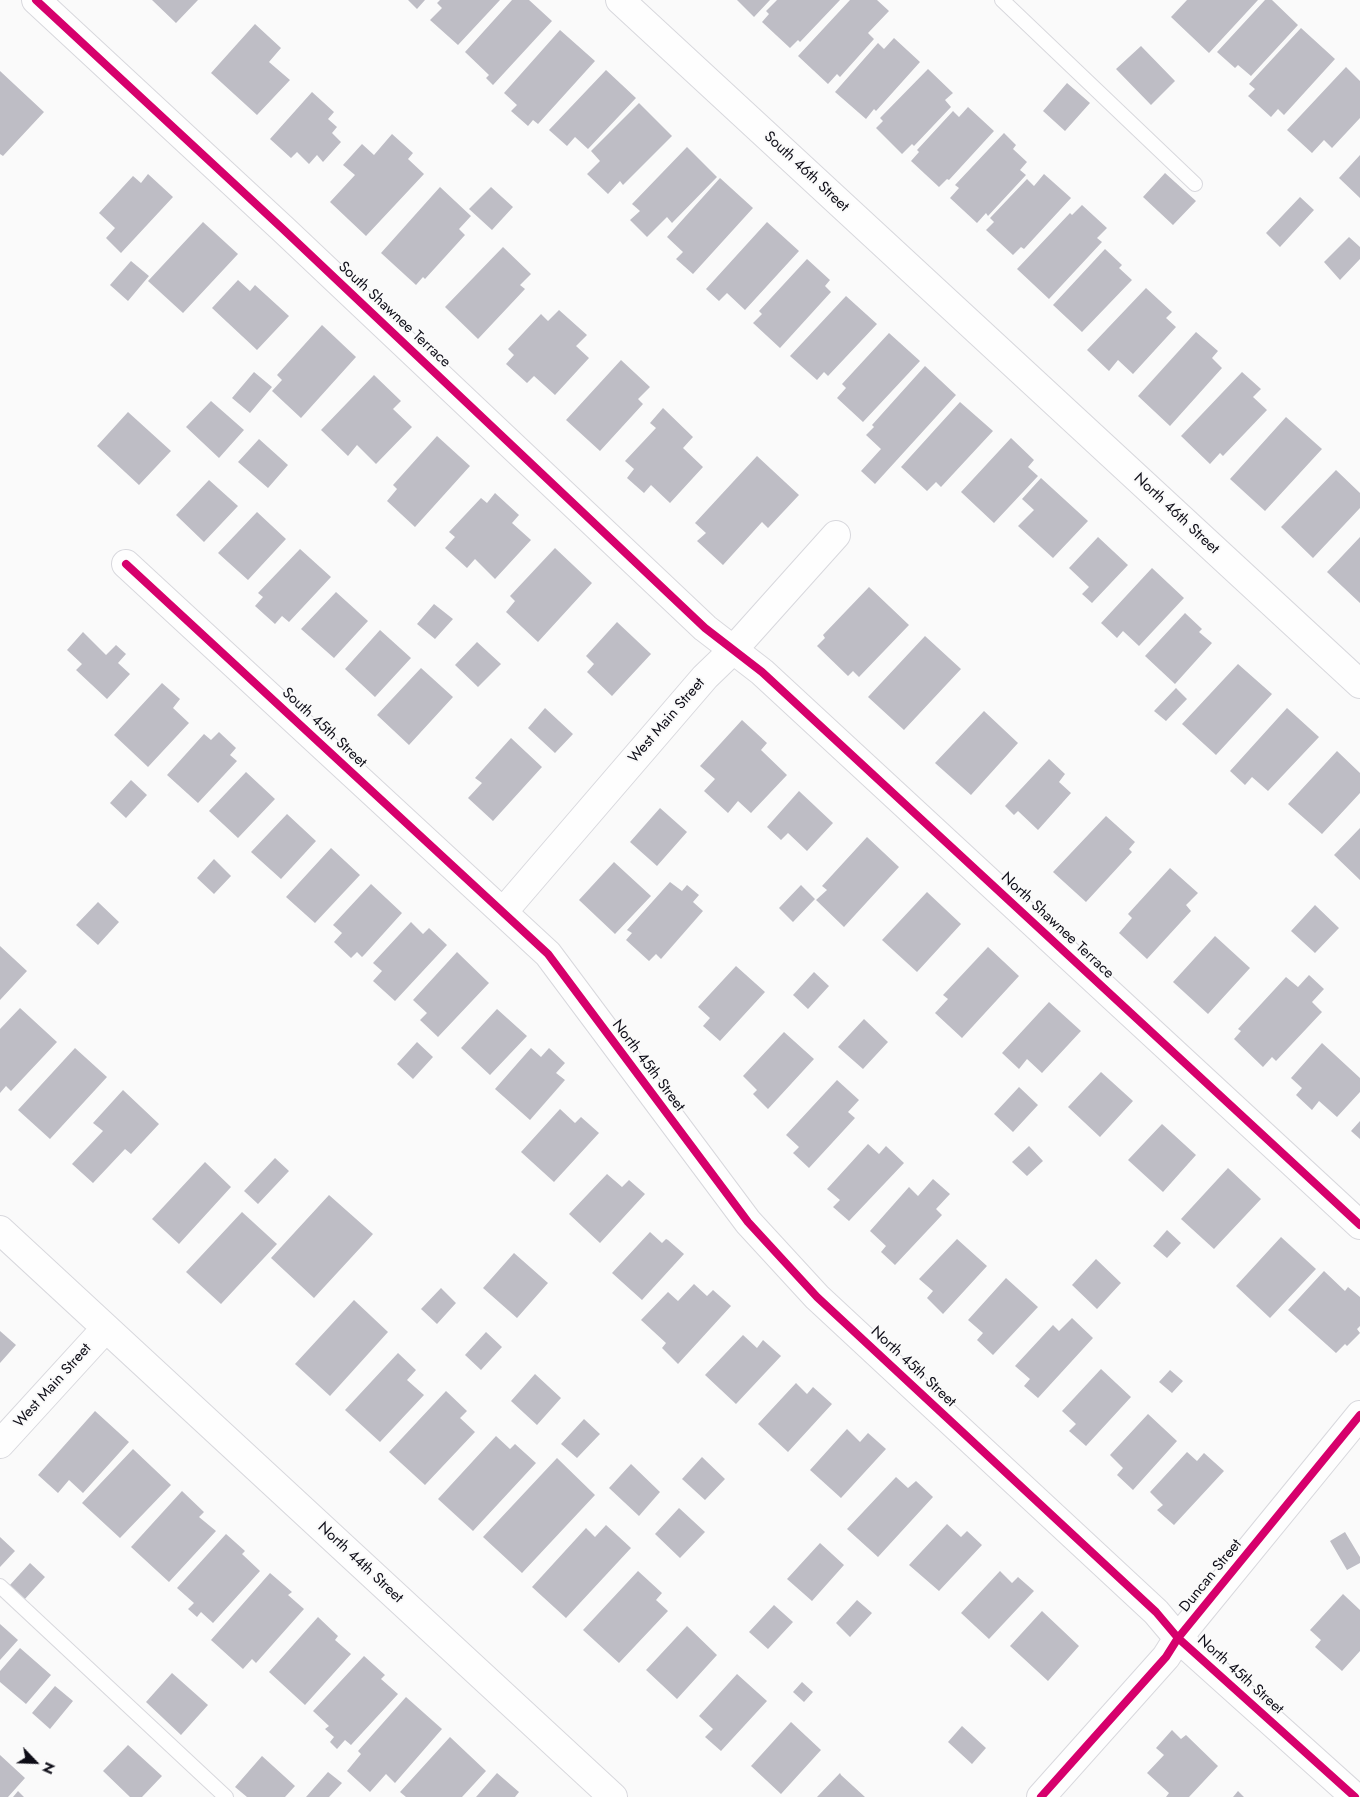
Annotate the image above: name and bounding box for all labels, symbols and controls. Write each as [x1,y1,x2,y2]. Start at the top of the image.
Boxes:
street label: South 46th Street [760,128,852,216]
street label: South Shawnee Terrace [334,258,454,372]
street label: North 46th Street [1130,470,1222,558]
street label: West Main Street [625,675,709,767]
street label: South 45th Street [278,684,370,772]
street label: North Shawnee Terrace [997,869,1117,983]
street label: North 45th Street [608,1017,688,1115]
street label: North 45th Street [867,1323,959,1411]
street label: West Main Street [11,1340,95,1432]
street label: North 44th Street [314,1519,406,1607]
street label: Duncan Street [1176,1536,1246,1616]
street label: North 45th Street [1193,1632,1287,1718]
north arrow [10,1737,60,1787]
text: N [37,1759,60,1777]

